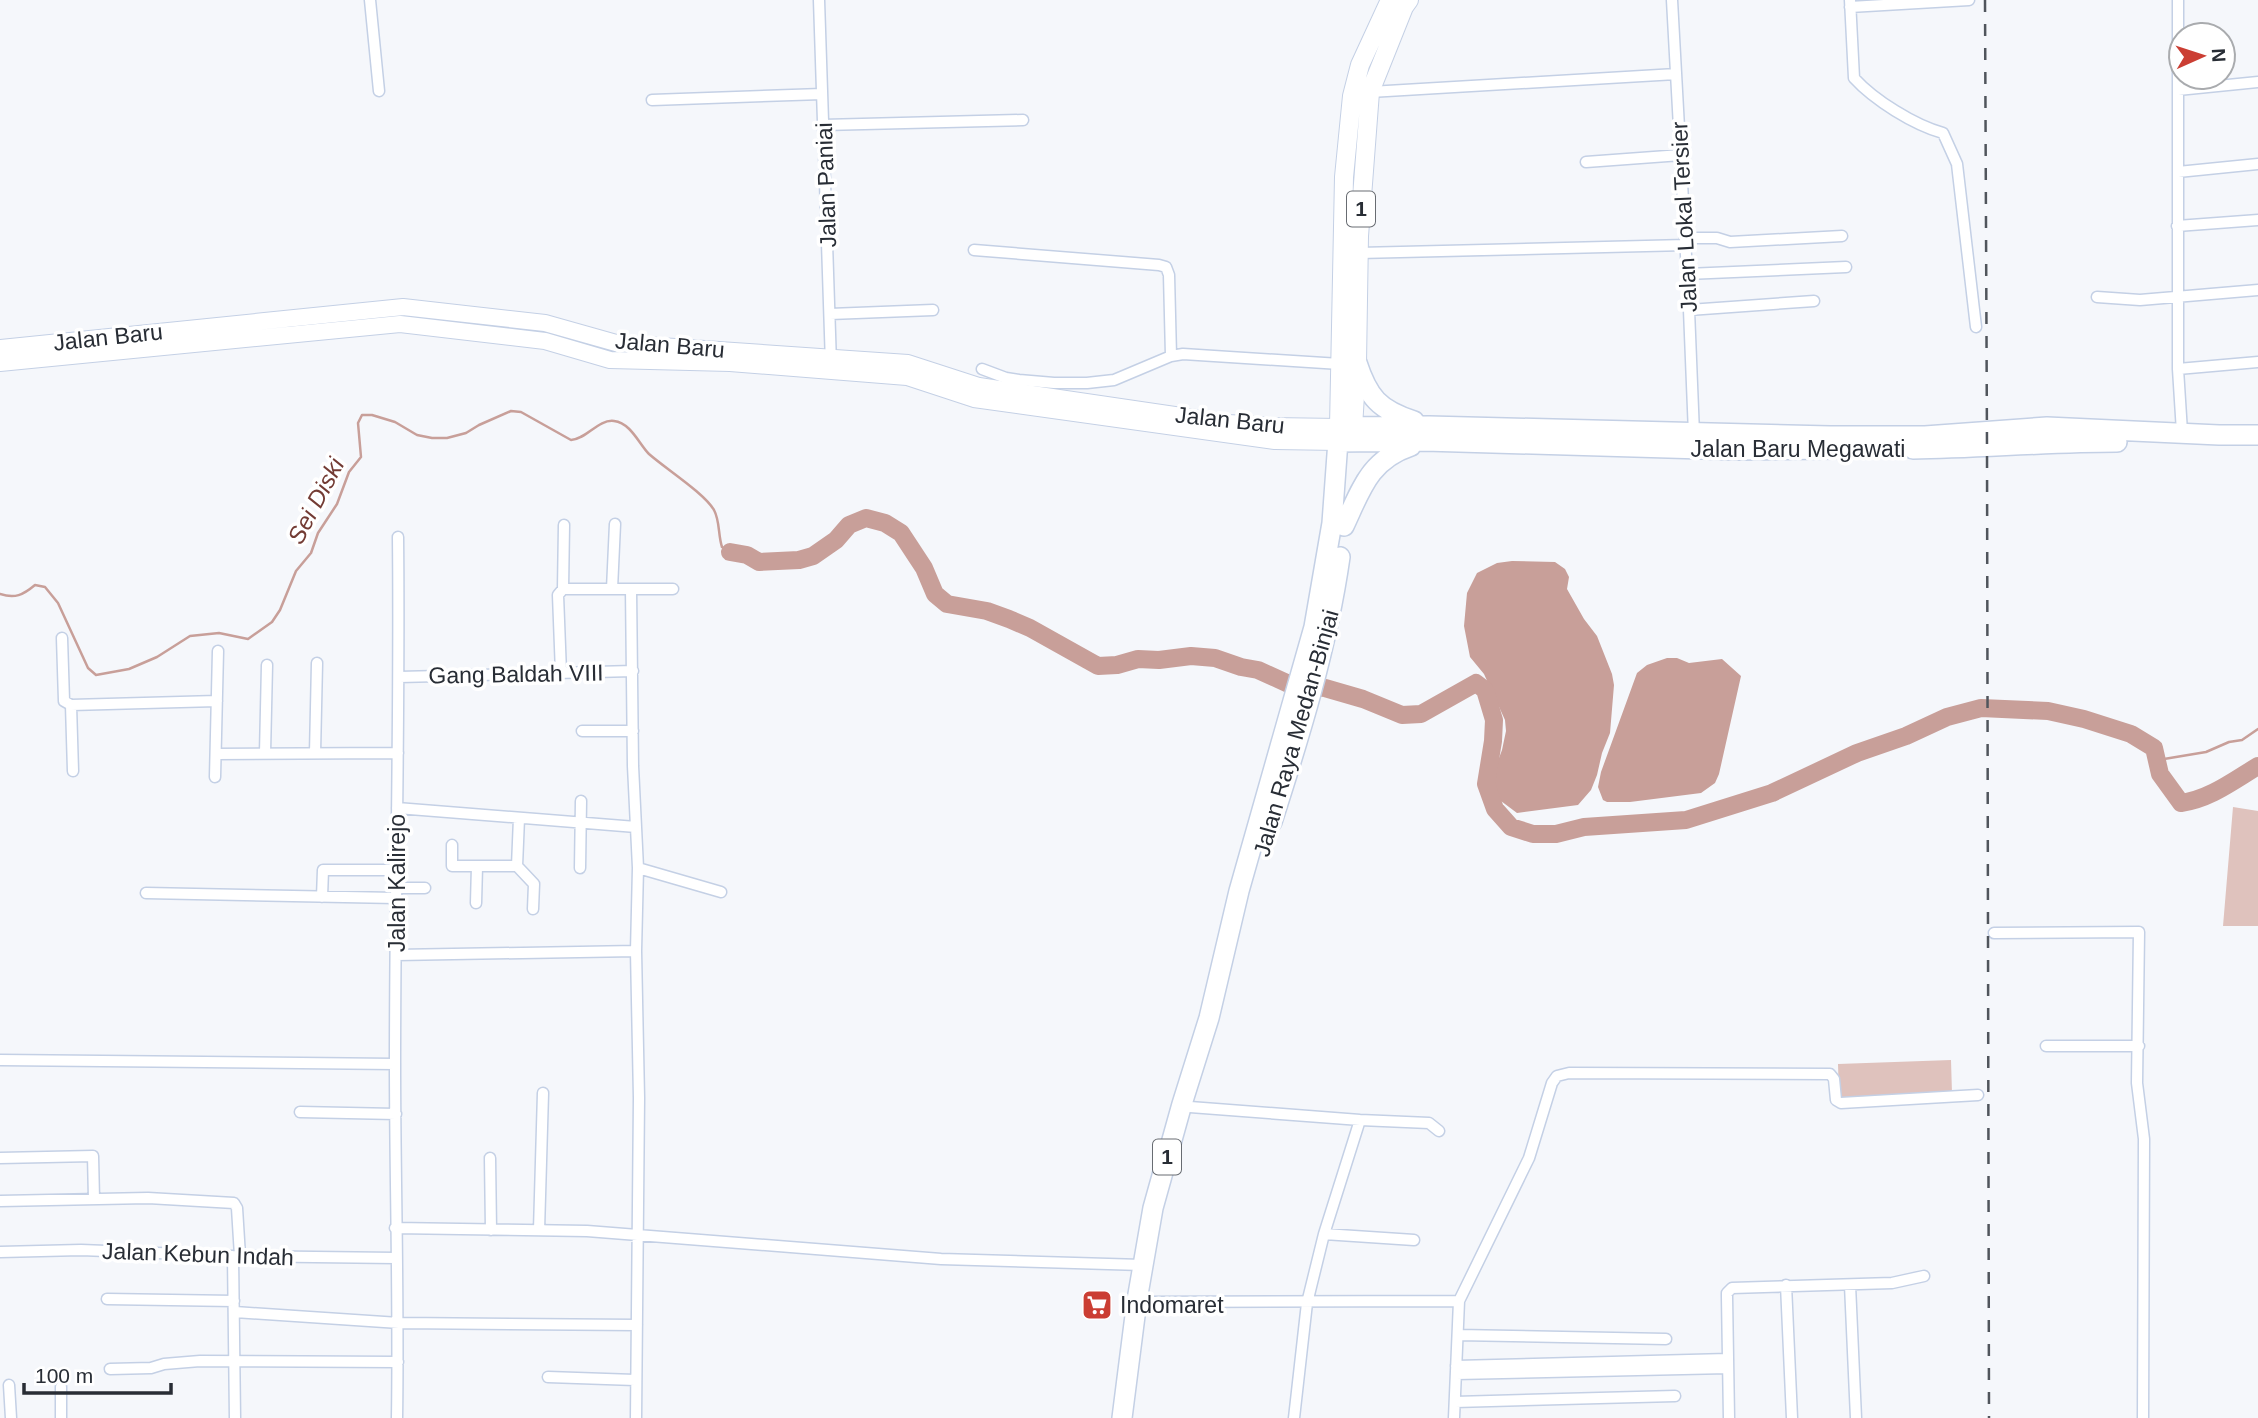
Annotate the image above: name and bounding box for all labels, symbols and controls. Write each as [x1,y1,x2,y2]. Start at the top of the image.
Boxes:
north arrow [2167,21,2237,91]
text: N [2208,48,2229,63]
street label: Jalan Lokal Tersier [1666,120,1702,313]
street label: Jalan Paniai [811,122,841,248]
road number: 1 [1347,192,1375,227]
street label: Jalan Baru [52,318,164,356]
street label: Jalan Baru [614,327,726,363]
street label: Jalan Baru [1174,401,1286,439]
street label: Jalan Baru Megawati [1691,436,1905,462]
water label: Sei Diski [282,453,350,548]
street label: Jalan Raya Medan-Binjai [1248,607,1344,859]
street label: Gang Baldah VIII [428,659,604,689]
street label: Jalan Kalirejo [384,814,410,952]
road number: 1 [1153,1140,1181,1174]
street label: Jalan Kebun Indah [102,1238,294,1270]
supermarket icon: Indomaret [1080,1288,1114,1322]
place label: Indomaret [1120,1292,1224,1318]
scale bar [24,1352,172,1396]
text: 100 m [35,1364,93,1387]

